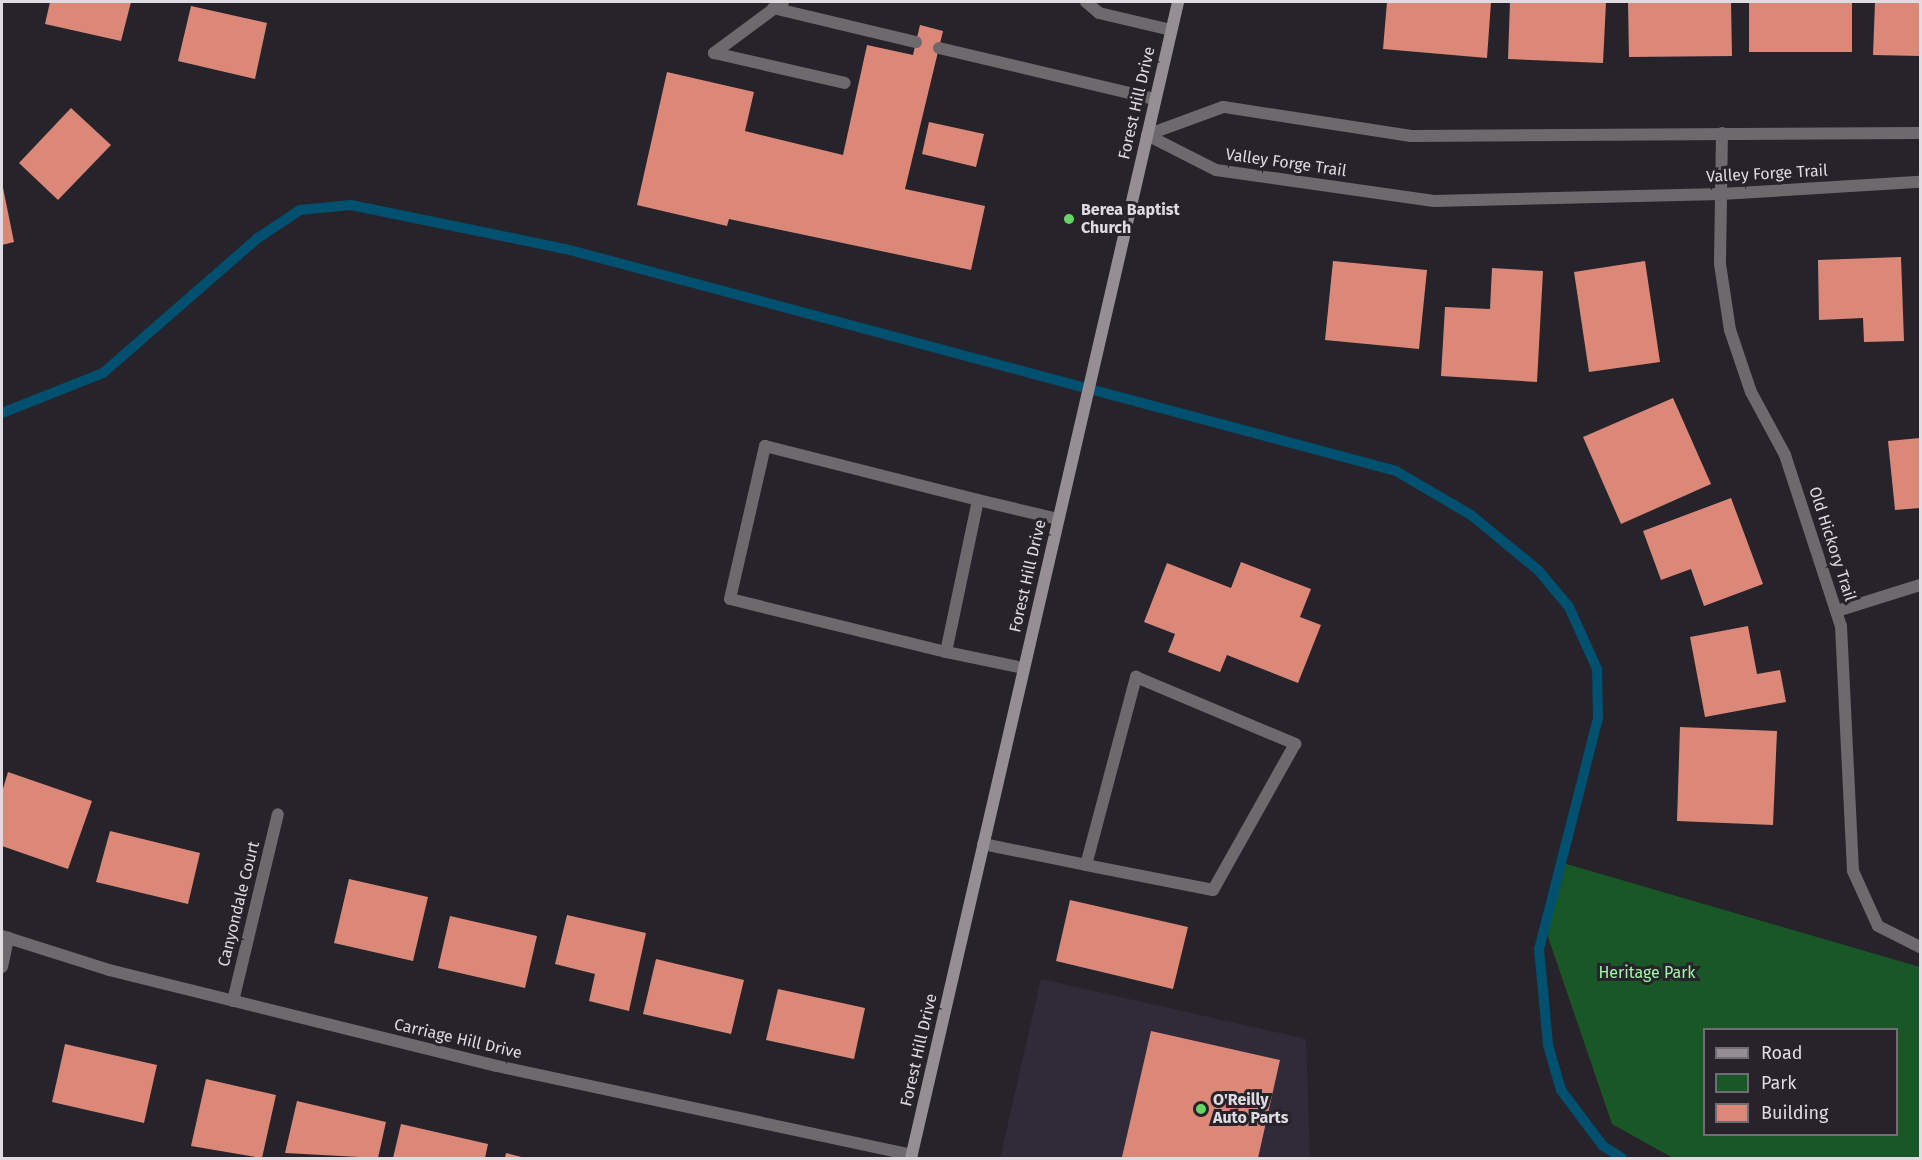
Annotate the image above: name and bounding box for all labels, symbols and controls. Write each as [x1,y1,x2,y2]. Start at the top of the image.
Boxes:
street label: Forest Hill Drive [1115,45,1159,161]
street label: Valley Forge Trail [1224,145,1348,181]
street label: Valley Forge Trail [1706,161,1828,187]
place label: Berea Baptist Church [1081,200,1180,238]
marker: Berea Baptist Church [1062,212,1076,226]
street label: Old Hickory Trail [1804,484,1860,604]
street label: Forest Hill Drive [1006,518,1050,634]
street label: Canyondale Court [214,839,264,969]
park label: Heritage Park [1598,963,1696,983]
street label: Forest Hill Drive [897,992,941,1108]
street label: Carriage Hill Drive [392,1015,524,1063]
legend [1703,1028,1898,1136]
text: Road [1761,1042,1803,1064]
text: Park [1761,1072,1796,1094]
place label: O'Reilly Auto Parts [1213,1090,1288,1128]
marker: O'Reilly Auto Parts [1194,1102,1208,1116]
text: Building [1761,1102,1828,1124]

